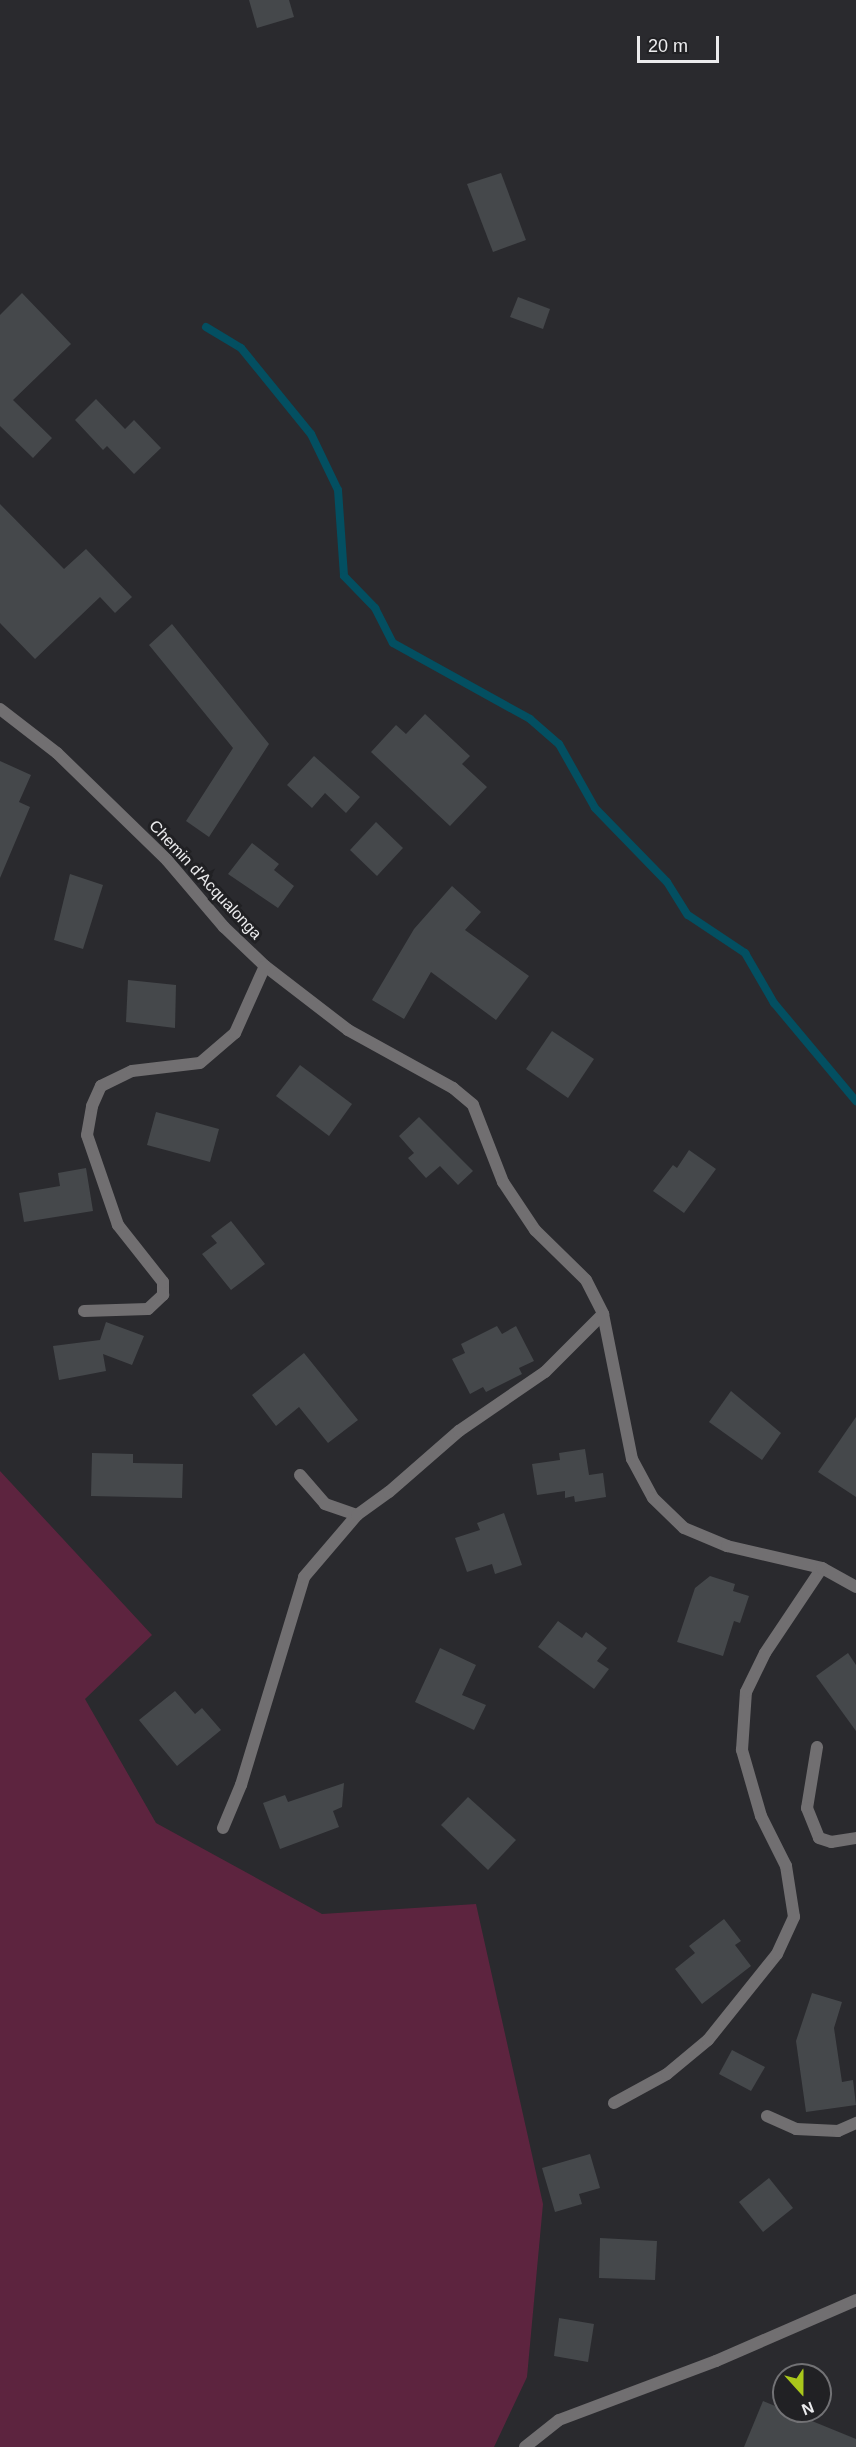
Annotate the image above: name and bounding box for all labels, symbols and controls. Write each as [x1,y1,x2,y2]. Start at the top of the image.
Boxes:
scale bar [640,24,722,62]
text: 20 m [648,36,688,56]
street label: Chemin d'Acqualonga [145,816,265,944]
north arrow [772,2363,832,2423]
text: N [799,2398,816,2418]

